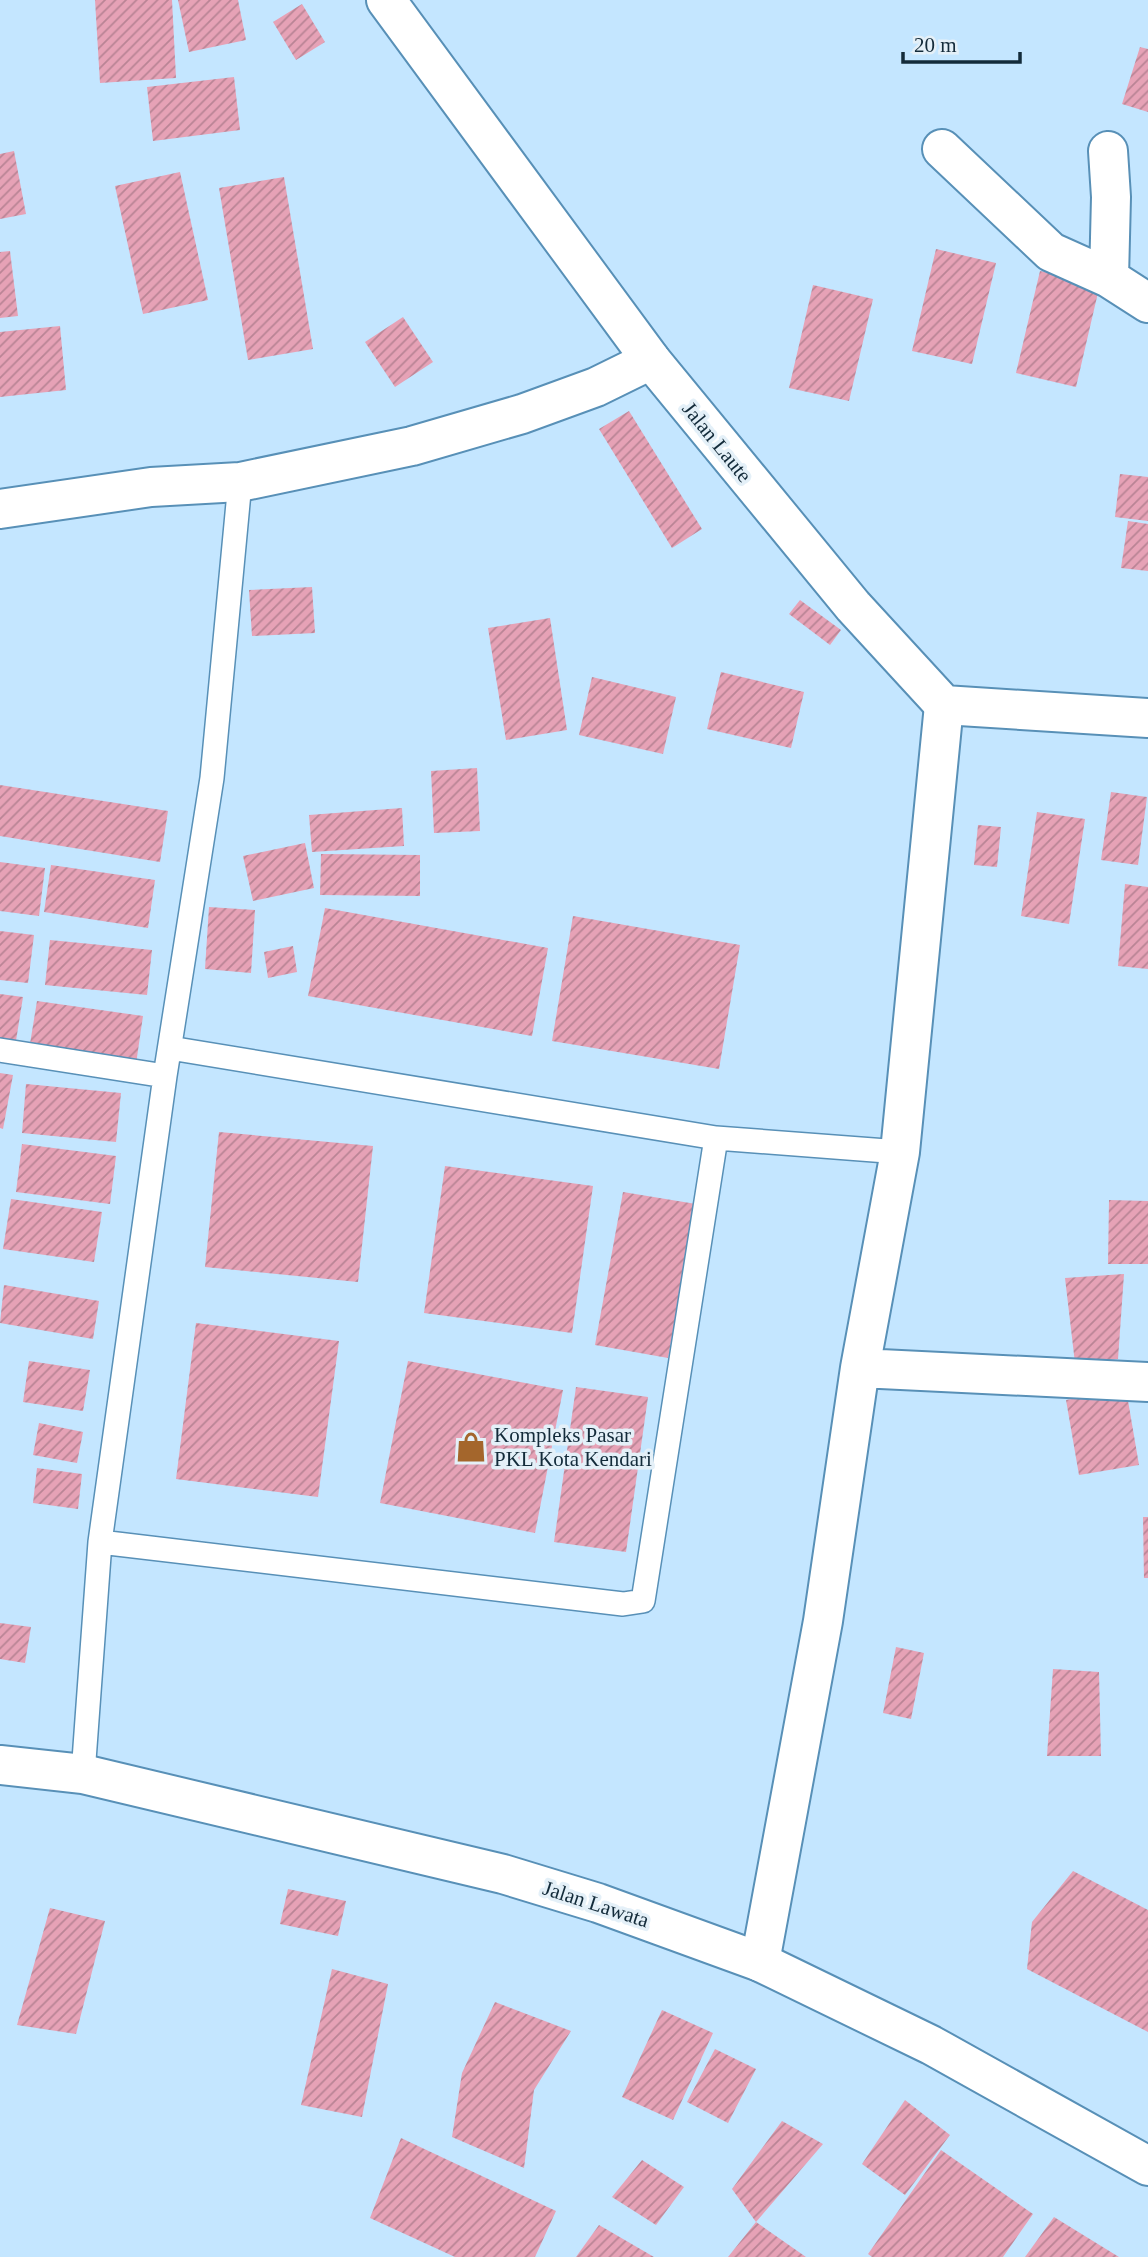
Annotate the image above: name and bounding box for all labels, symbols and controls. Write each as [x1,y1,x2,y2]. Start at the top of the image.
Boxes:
scale bar [903,21,1020,65]
text: 20 m [914,33,957,57]
street label: Jalan Laute [677,397,757,487]
place label: Kompleks Pasar PKL Kota Kendari [494,1423,652,1471]
shop icon: Kompleks Pasar PKL Kota Kendari [454,1430,488,1464]
street label: Jalan Lawata [540,1876,653,1933]

